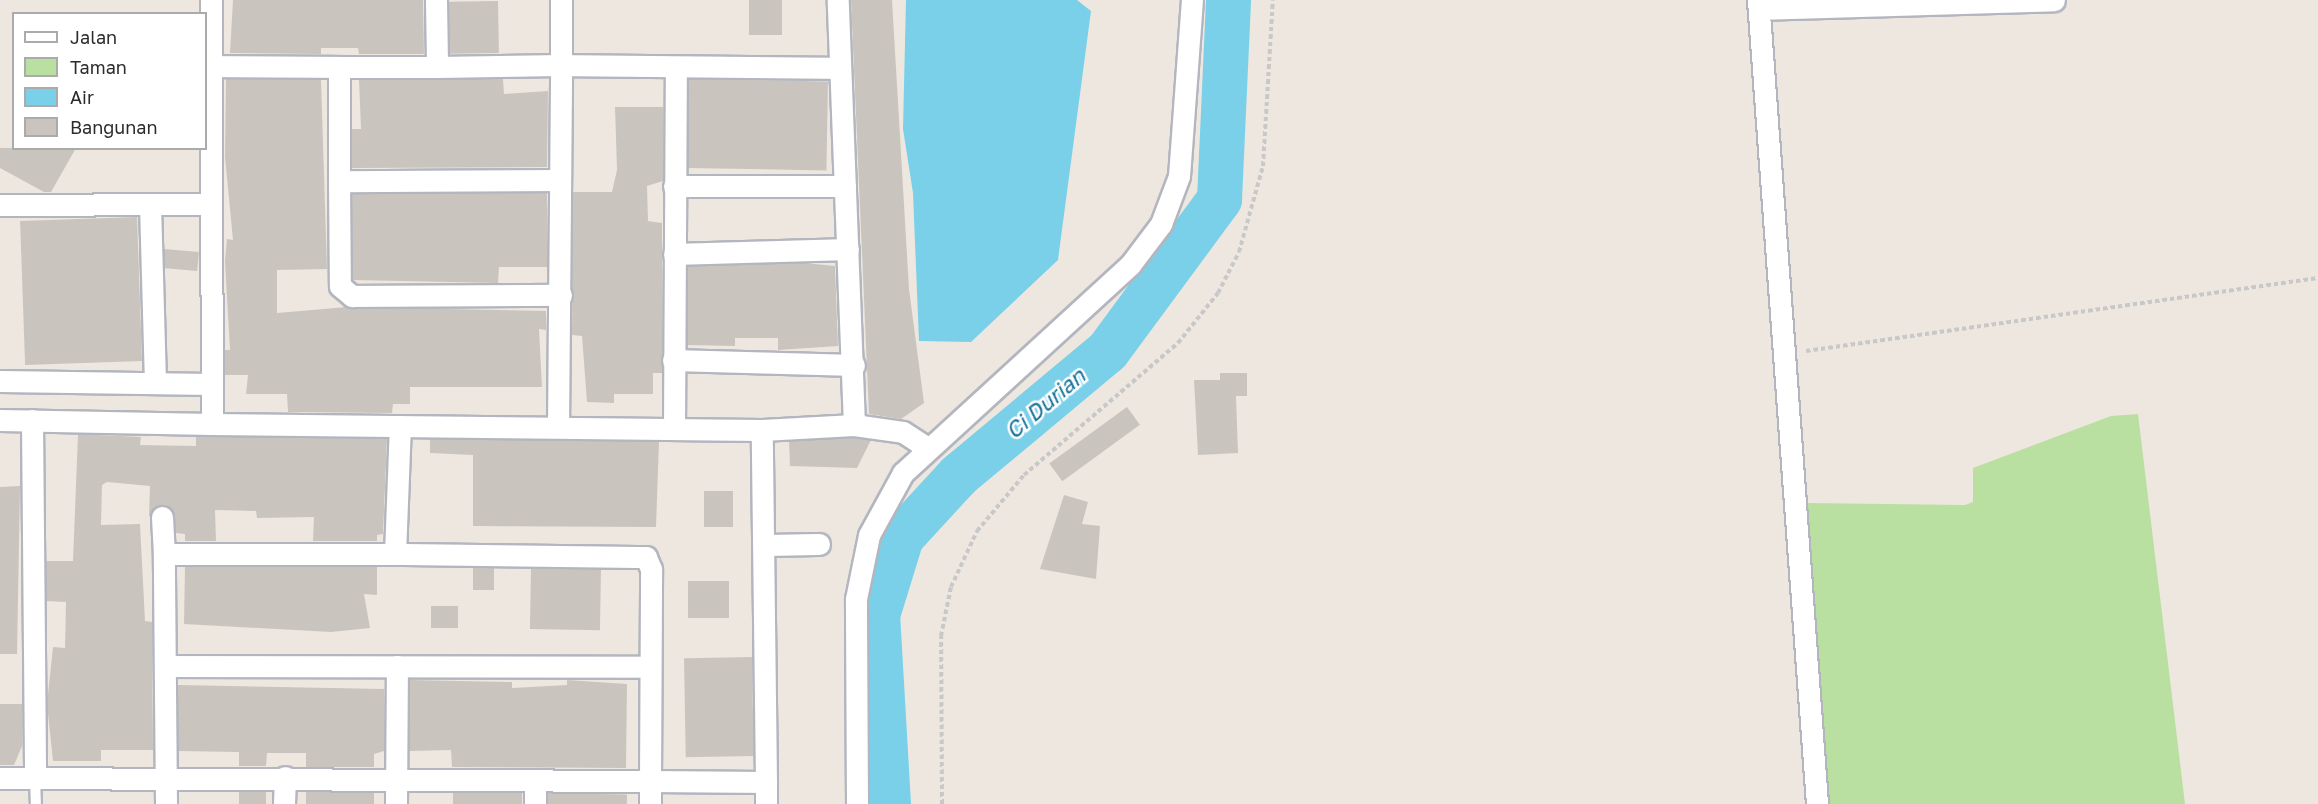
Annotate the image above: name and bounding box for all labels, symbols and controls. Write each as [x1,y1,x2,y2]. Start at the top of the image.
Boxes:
legend [12,12,207,150]
text: Jalan [70,26,117,48]
text: Taman [70,56,127,78]
text: Air [70,86,94,108]
text: Bangunan [70,116,158,138]
water label: Ci Durian [1000,362,1090,444]

